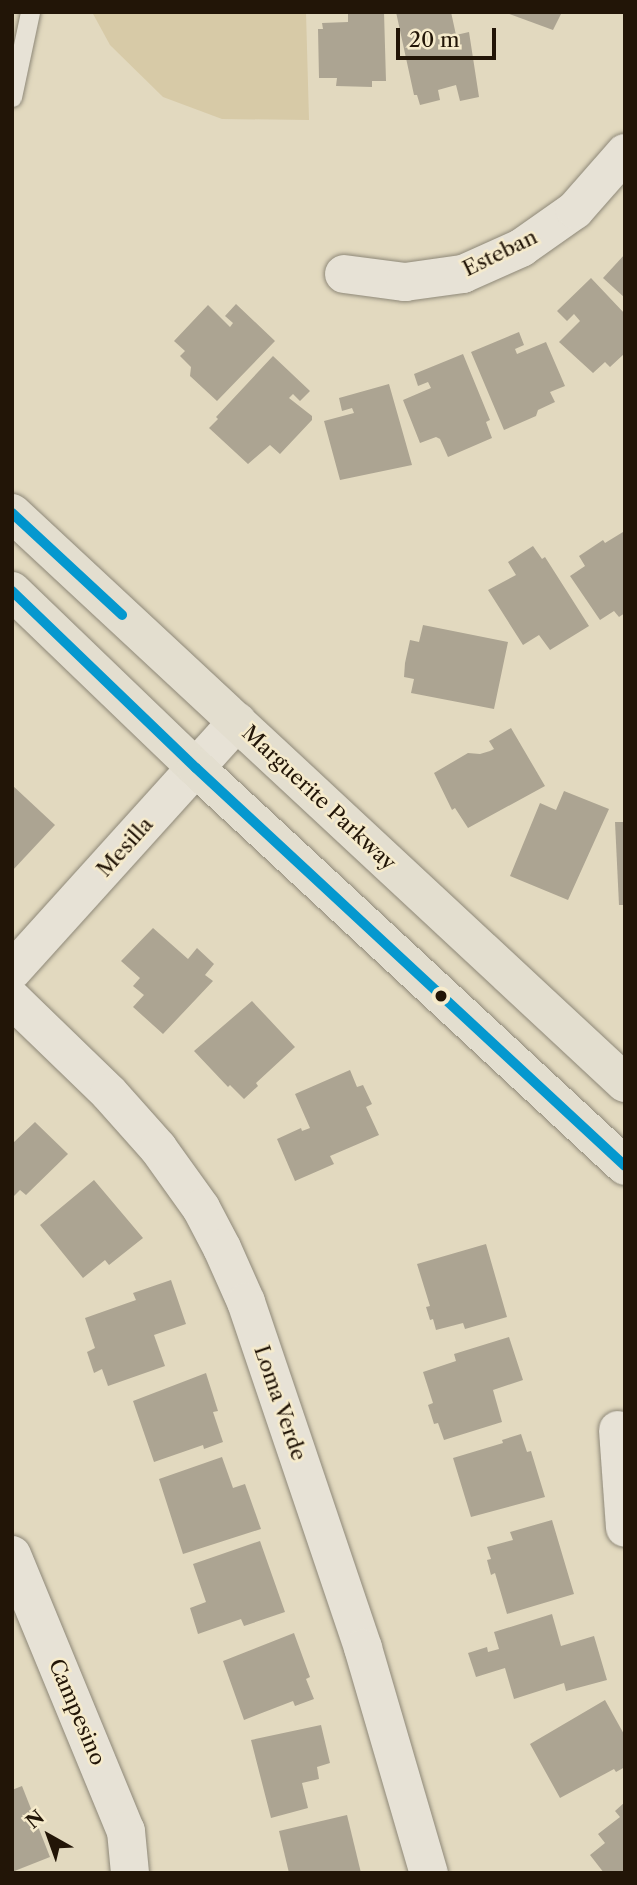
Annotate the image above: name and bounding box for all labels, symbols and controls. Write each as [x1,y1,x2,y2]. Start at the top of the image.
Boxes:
scale bar [399,14,499,58]
text: 20 m [409,27,460,52]
street label: Esteban [459,224,541,282]
street label: Marguerite Parkway [237,720,401,876]
street label: Mesilla [92,812,158,882]
unlabelled marker [434,989,448,1003]
street label: Loma Verde [248,1342,312,1464]
street label: Campesino [43,1655,111,1769]
north arrow [14,1801,84,1871]
text: N [21,1805,49,1834]

